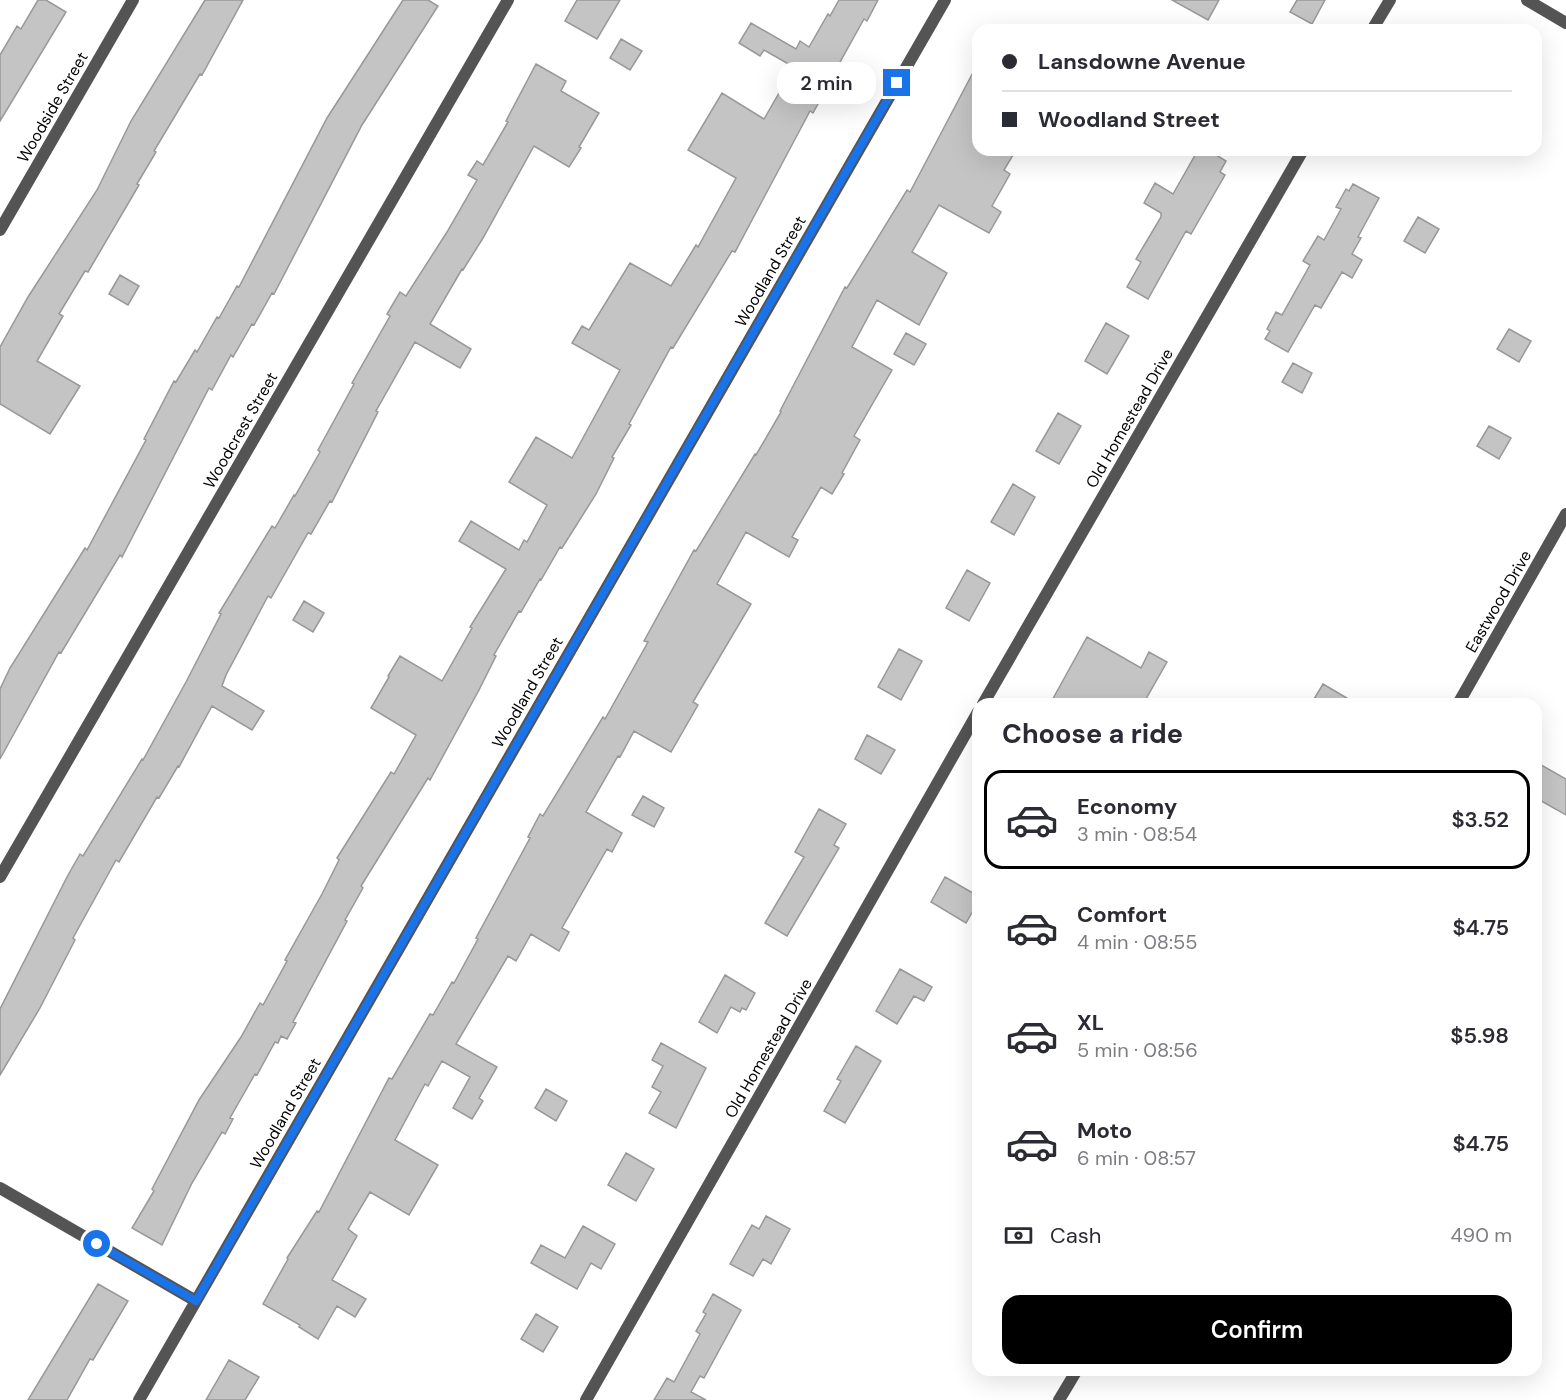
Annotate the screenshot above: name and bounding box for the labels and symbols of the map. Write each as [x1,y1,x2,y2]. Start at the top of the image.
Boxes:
street label: Woodside Street [12,48,93,166]
callout: 2 min [777,62,876,104]
route end [883,69,910,96]
street label: Woodland Street [730,212,811,331]
street label: Old Homestead Drive [1081,345,1178,492]
street label: Woodcrest Street [199,368,282,492]
street label: Eastwood Drive [1461,546,1536,656]
street label: Woodland Street [487,633,568,752]
street label: Old Homestead Drive [720,975,817,1122]
street label: Woodland Street [245,1054,326,1173]
route start [83,1230,110,1257]

